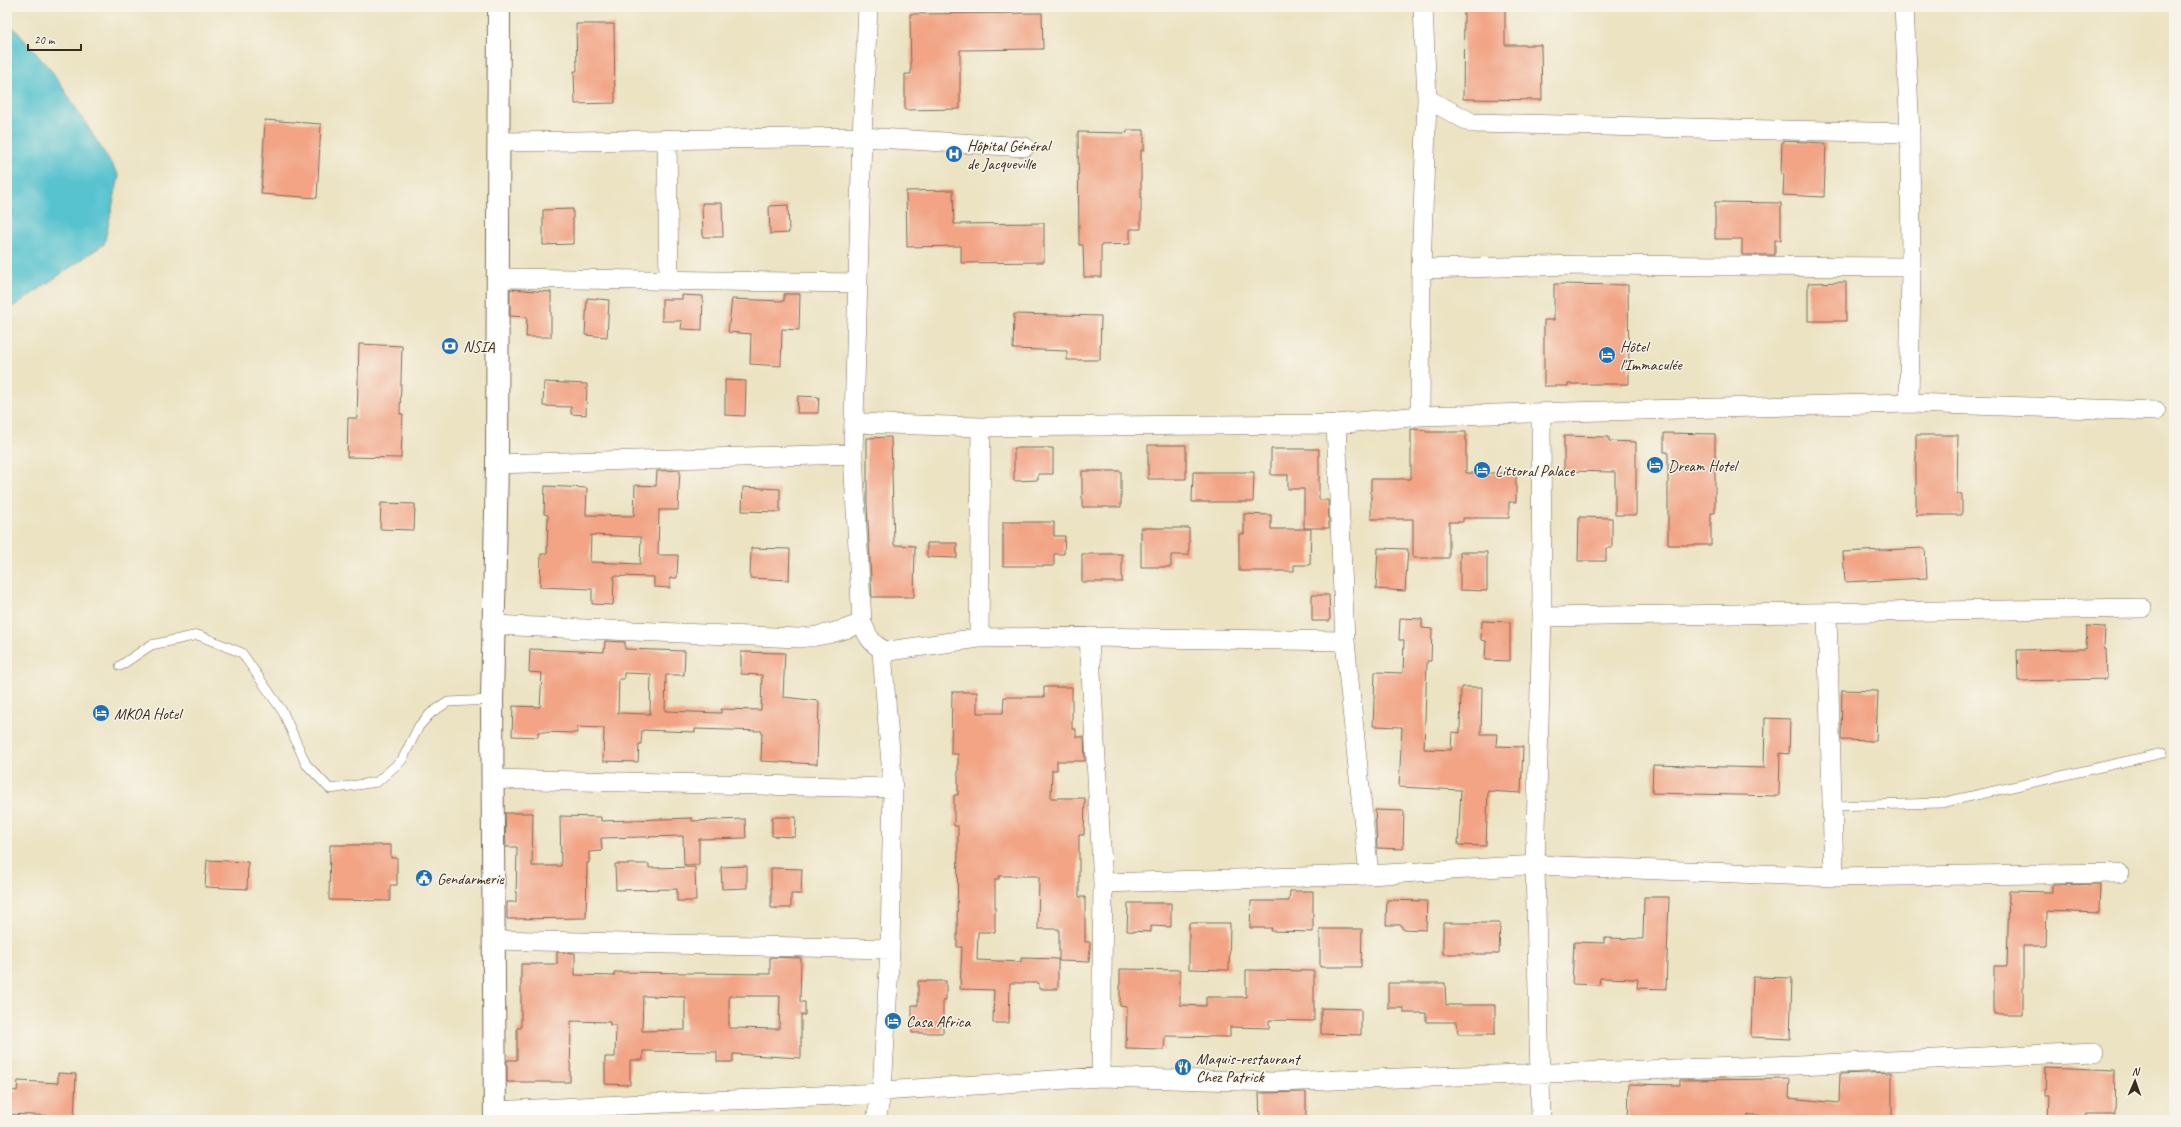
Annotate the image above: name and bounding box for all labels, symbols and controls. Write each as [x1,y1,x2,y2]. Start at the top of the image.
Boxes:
scale bar [28,26,81,52]
text: 20 m [34,32,56,48]
place label: Hôpital Général de Jacqueville [967,136,1053,174]
hospital icon: Hôpital Général de Jacqueville [944,144,964,164]
bank icon: NSIA [440,336,460,356]
place label: NSIA [463,337,496,357]
place label: Hôtel l'Immaculée [1620,337,1684,375]
hotel icon: Hôtel l'Immaculée [1597,345,1617,365]
hotel icon: Dream Hotel [1645,455,1665,475]
place label: Dream Hotel [1668,456,1740,476]
hotel icon: Littoral Palace [1472,460,1492,480]
place label: Littoral Palace [1495,461,1576,481]
hotel icon: MKOA Hotel [91,703,111,723]
place label: MKOA Hotel [114,704,184,724]
public building icon: Gendarmerie [414,868,434,888]
place label: Gendarmerie [437,869,506,889]
hotel icon: Casa Africa [883,1011,903,1031]
place label: Casa Africa [906,1012,971,1032]
place label: Maquis-restaurant Chez Patrick [1196,1049,1302,1087]
restaurant icon: Maquis-restaurant Chez Patrick [1173,1057,1193,1077]
north arrow [2115,1061,2155,1101]
text: N [2132,1064,2141,1078]

